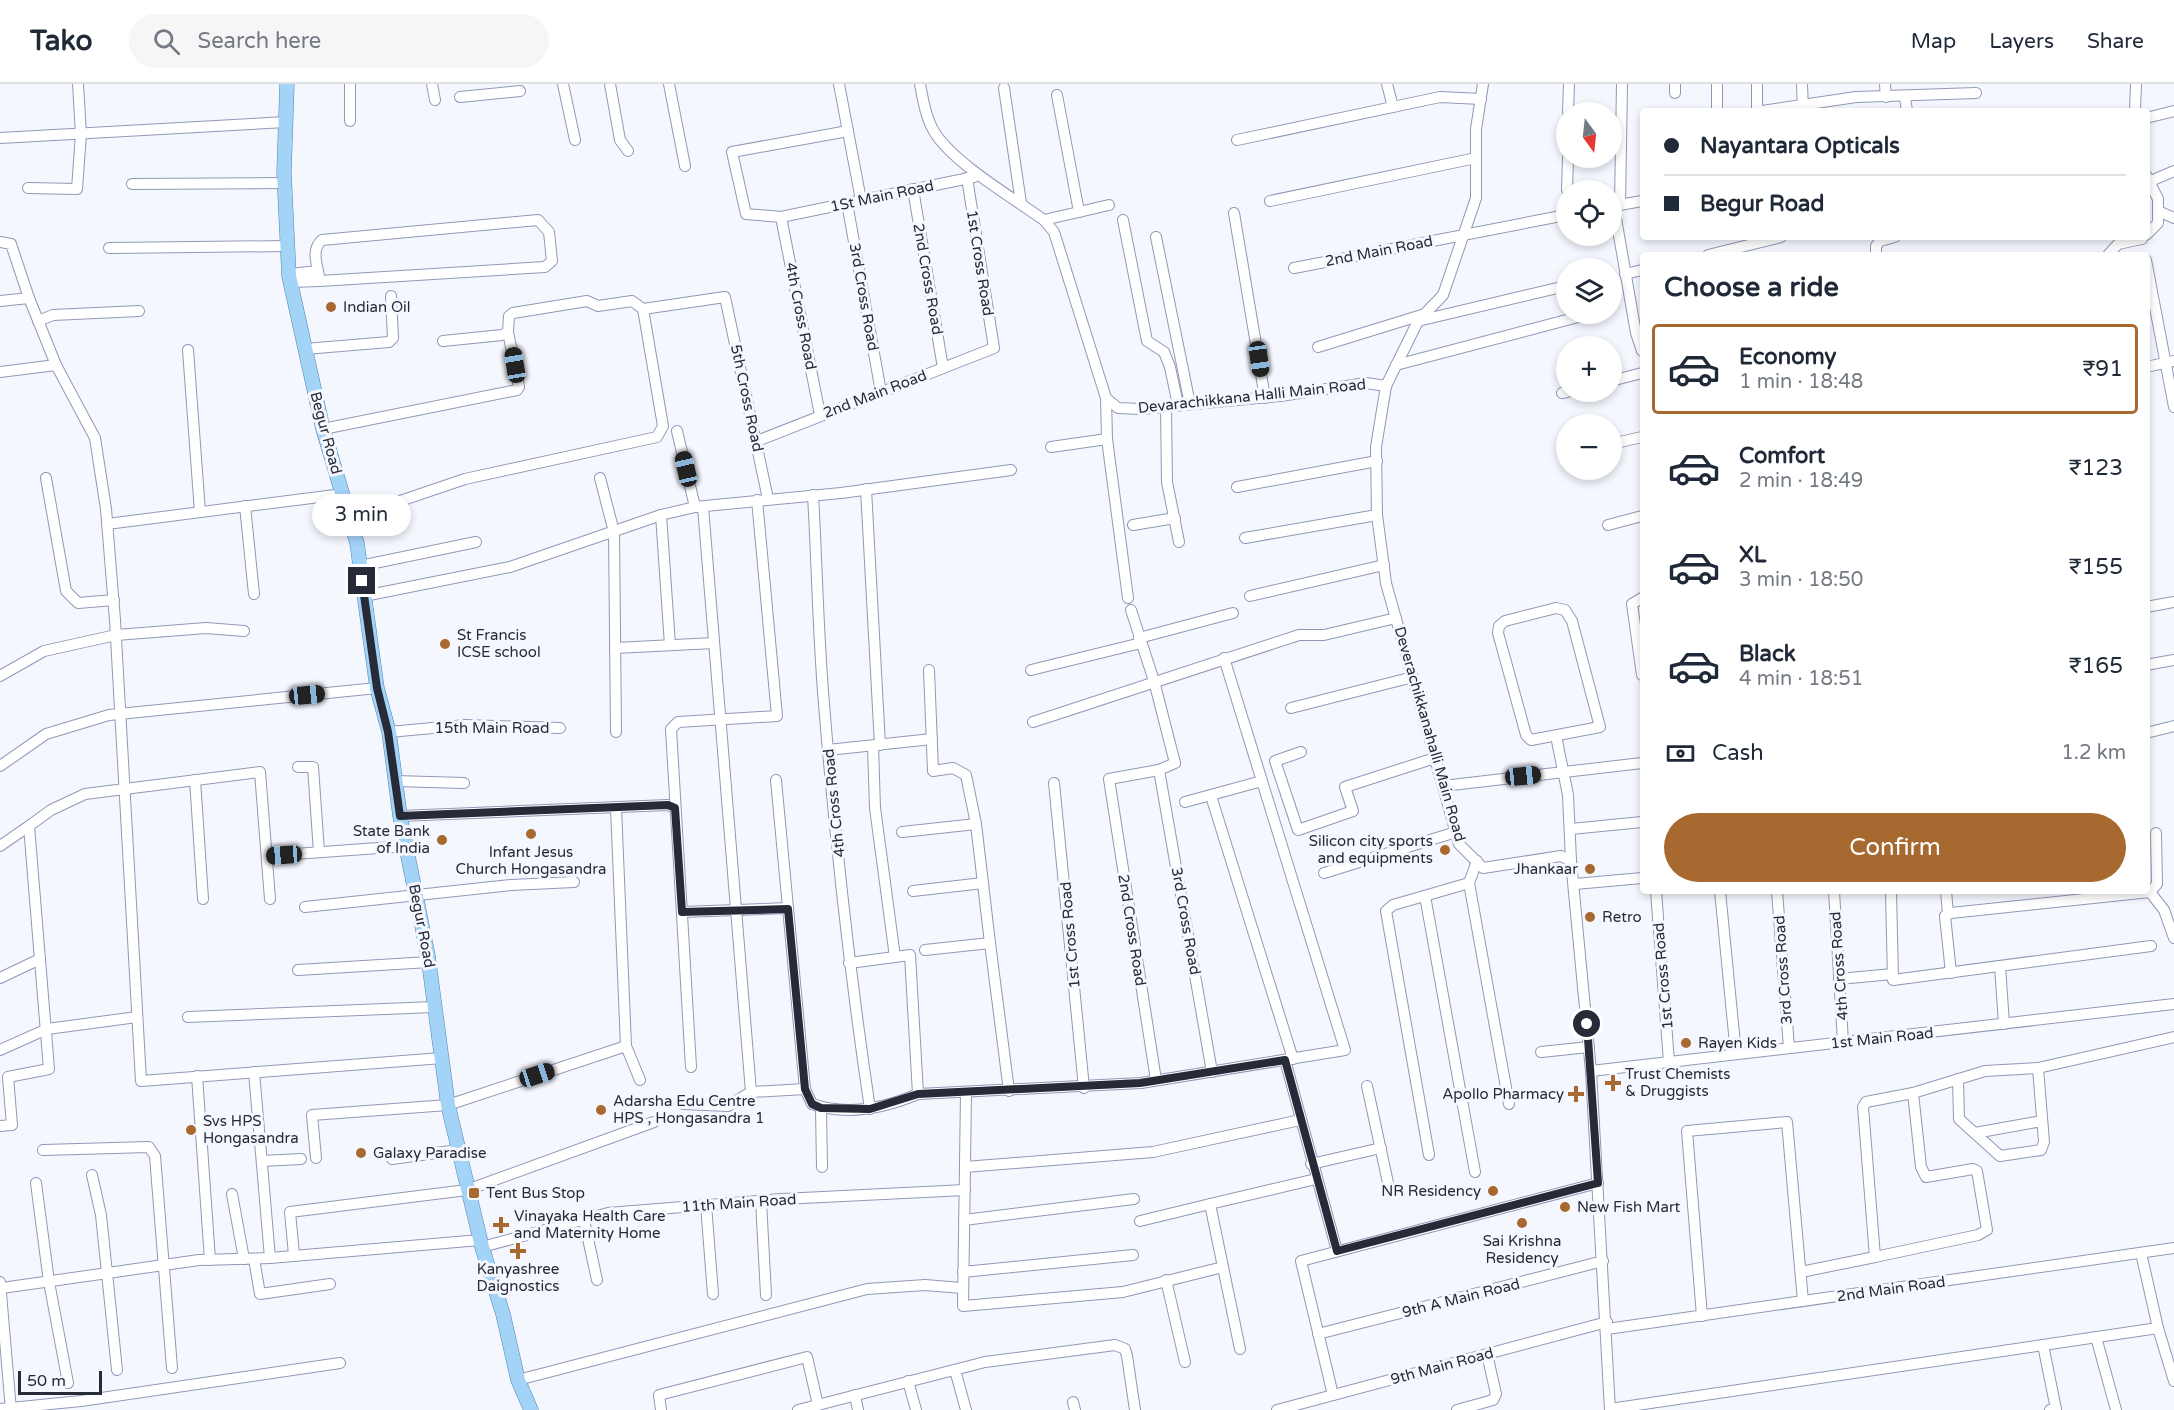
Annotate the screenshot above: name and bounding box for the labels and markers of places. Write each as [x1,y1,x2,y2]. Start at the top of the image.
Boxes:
place label: Indian Oil [343,298,410,316]
marker: Indian Oil [324,300,338,314]
place label: St Francis ICSE school [457,626,541,661]
marker: St Francis ICSE school [438,637,452,651]
place label: State Bank of India [353,822,430,857]
marker: Infant Jesus Church Hongasandra [524,827,538,841]
place label: Silicon city sports and equipments [1309,832,1433,867]
marker: State Bank of India [435,833,449,847]
place label: Infant Jesus Church Hongasandra [456,843,606,878]
marker: Silicon city sports and equipments [1438,843,1452,857]
place label: Jhankaar [1514,860,1578,878]
marker: Jhankaar [1583,862,1597,876]
place label: Retro [1602,908,1642,926]
marker: Retro [1583,910,1597,924]
place label: Rayen Kids [1698,1034,1777,1052]
marker: Rayen Kids [1679,1036,1693,1050]
place label: Trust Chemists & Druggists [1625,1065,1731,1100]
marker: Trust Chemists & Druggists [1606,1076,1620,1090]
place label: Apollo Pharmacy [1442,1085,1564,1103]
marker: Apollo Pharmacy [1569,1087,1583,1101]
place label: Adarsha Edu Centre HPS , Hongasandra 1 [613,1092,764,1127]
marker: Adarsha Edu Centre HPS , Hongasandra 1 [594,1103,608,1117]
place label: Svs HPS Hongasandra [203,1112,299,1147]
marker: Svs HPS Hongasandra [184,1123,198,1137]
place label: Galaxy Paradise [373,1144,486,1162]
marker: Galaxy Paradise [354,1146,368,1160]
place label: NR Residency [1381,1182,1481,1200]
place label: Tent Bus Stop [486,1184,585,1202]
marker: NR Residency [1486,1184,1500,1198]
marker: Tent Bus Stop [467,1186,481,1200]
place label: New Fish Mart [1577,1198,1681,1216]
marker: New Fish Mart [1558,1200,1572,1214]
place label: Vinayaka Health Care and Maternity Home [514,1207,666,1242]
marker: Vinayaka Health Care and Maternity Home [492,1216,510,1234]
marker: Sai Krishna Residency [1515,1216,1529,1230]
place label: Sai Krishna Residency [1483,1232,1561,1267]
marker: Kanyashree Daignostics [511,1244,525,1258]
place label: Kanyashree Daignostics [477,1260,559,1295]

